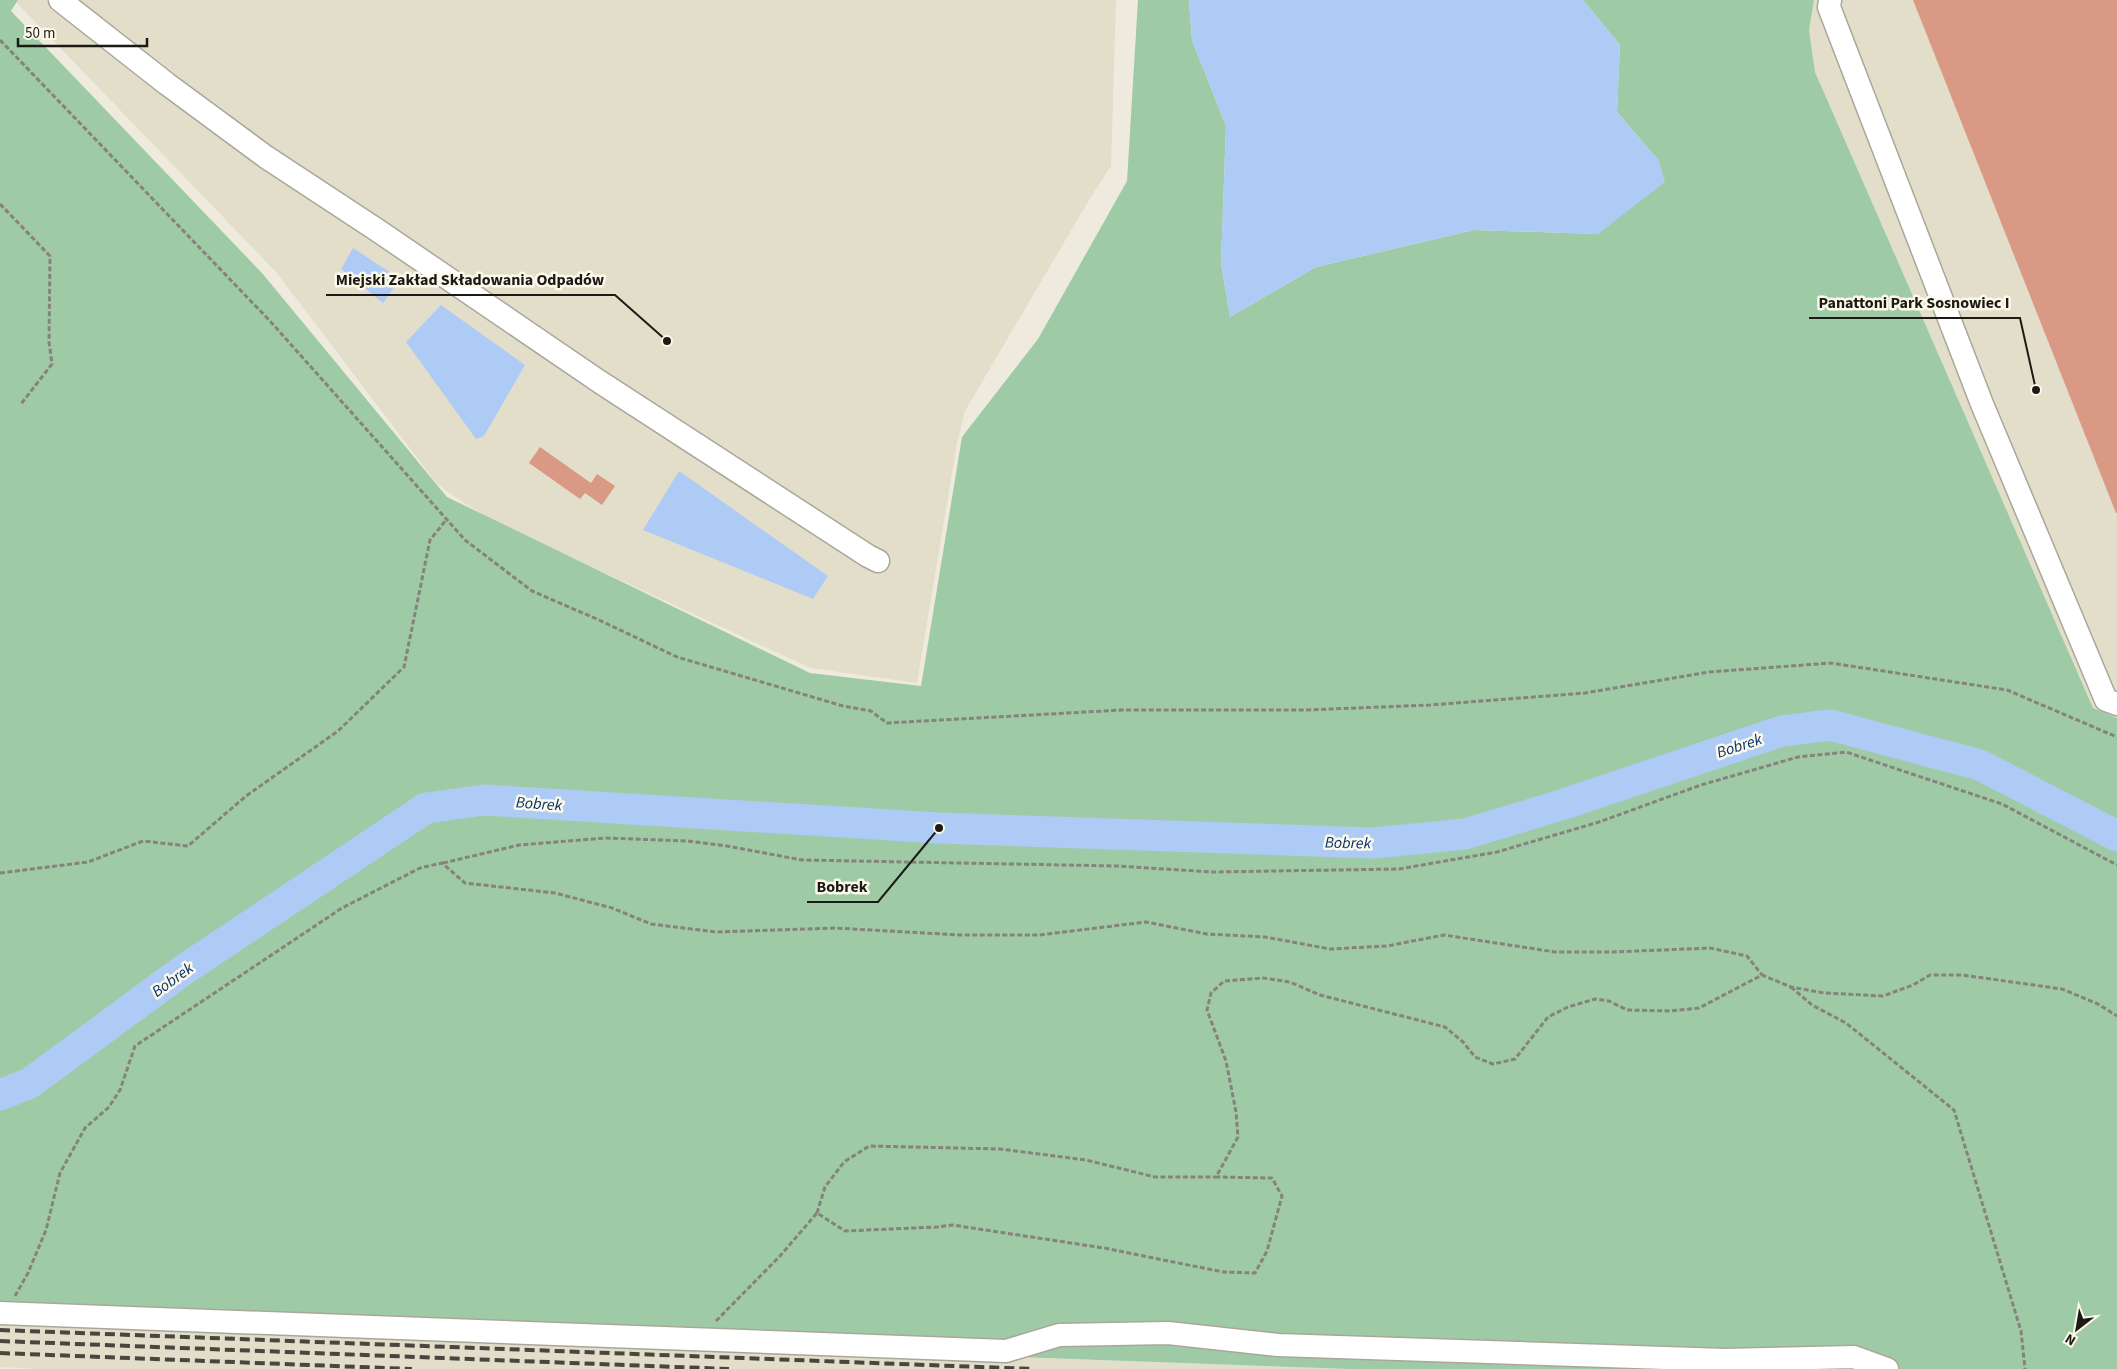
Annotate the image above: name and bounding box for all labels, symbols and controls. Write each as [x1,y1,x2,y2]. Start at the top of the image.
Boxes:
scale bar [18,15,146,47]
text: 50 m [25,23,55,44]
callout: Miejski Zakład Składowania Odpadów [326,264,615,295]
text: Miejski Zakład Składowania Odpadów [336,269,605,291]
callout: Panattoni Park Sosnowiec I [1809,287,2020,318]
text: Panattoni Park Sosnowiec I [1818,292,2010,314]
water label: Bobrek [1714,728,1765,764]
water label: Bobrek [515,791,563,817]
water label: Bobrek [1325,832,1372,854]
callout: Bobrek [807,871,878,902]
text: Bobrek [817,876,868,898]
water label: Bobrek [147,957,198,1002]
north arrow [2052,1304,2102,1354]
text: N [2062,1328,2080,1350]

